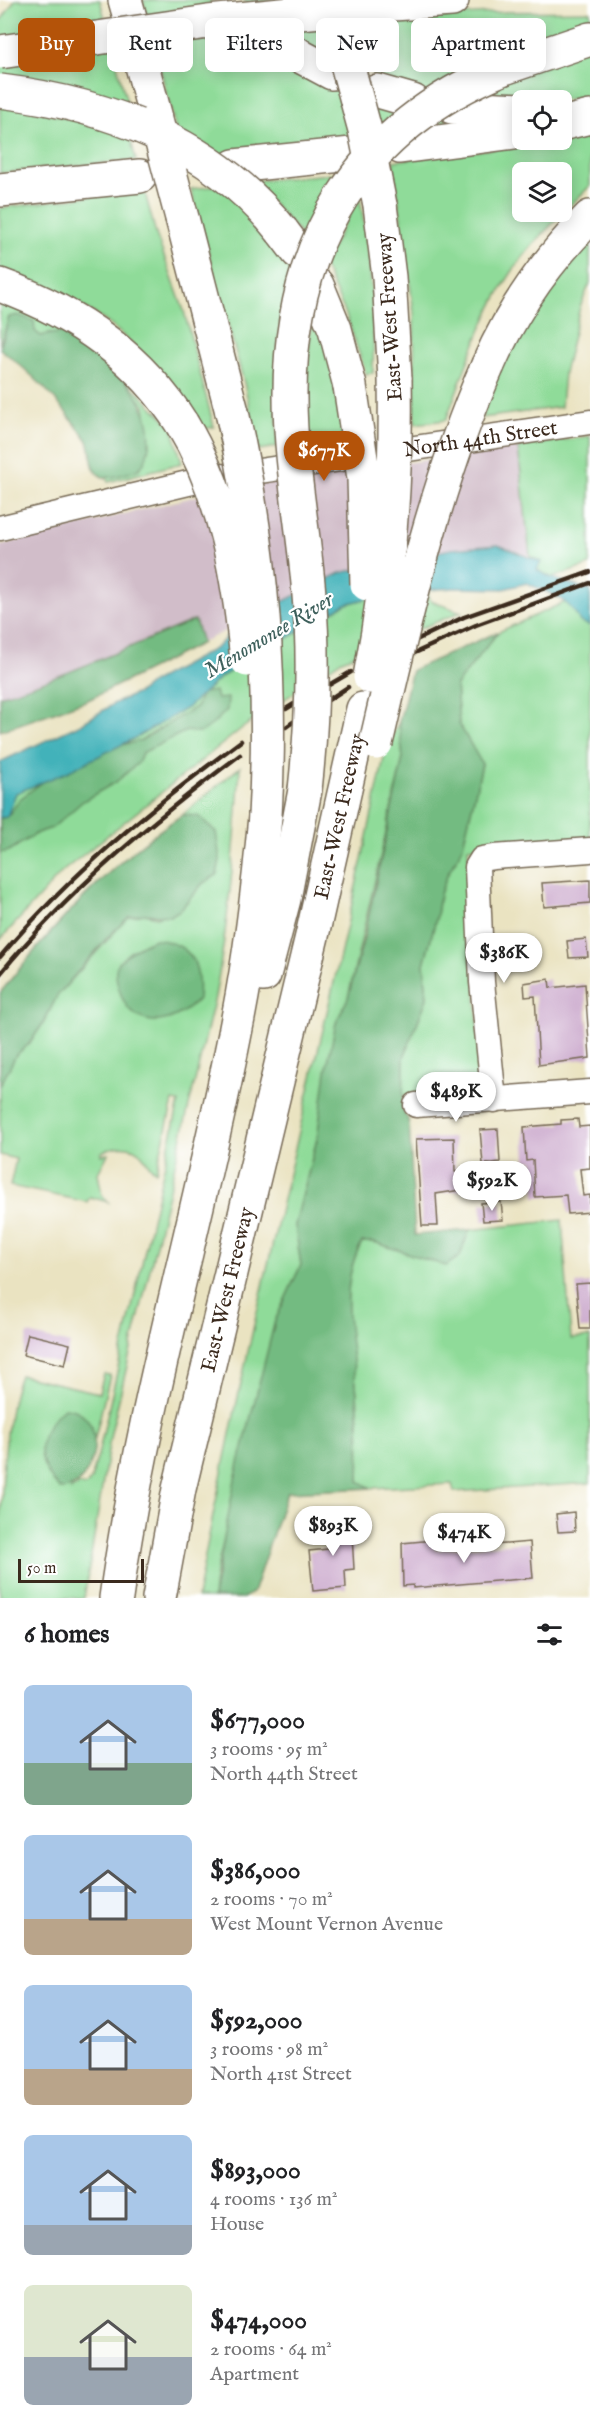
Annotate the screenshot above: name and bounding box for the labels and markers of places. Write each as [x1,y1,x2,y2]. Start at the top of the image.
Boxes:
pin: $677K [282,431,366,482]
pin: $386K [462,933,546,984]
pin: $489K [414,1072,498,1123]
pin: $592K [450,1161,534,1212]
pin: $893K [291,1506,375,1557]
pin: $474K [422,1513,506,1564]

